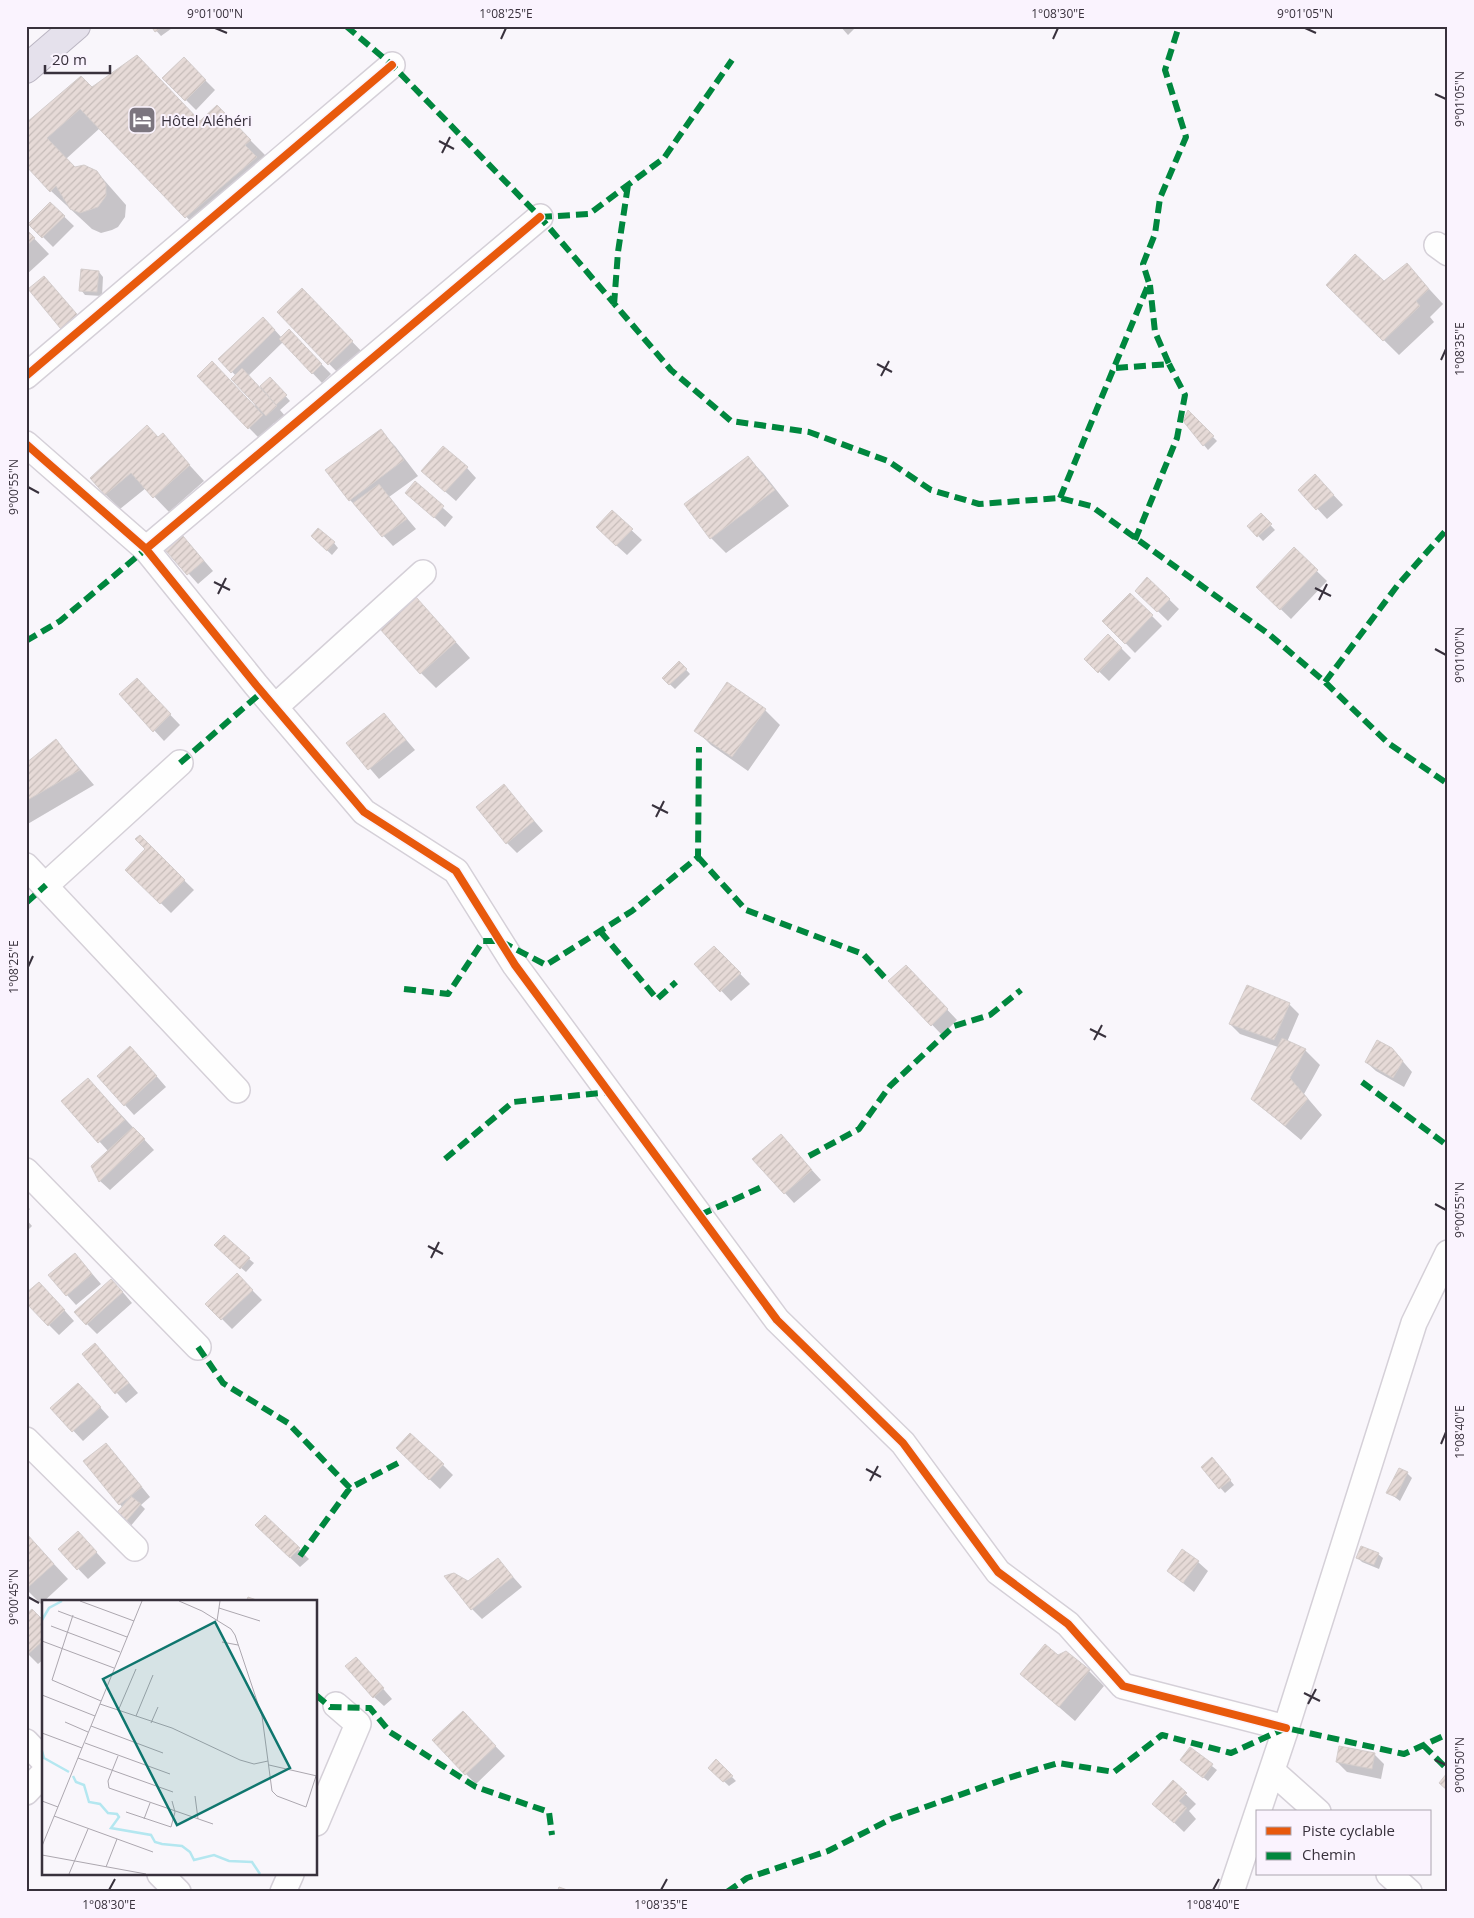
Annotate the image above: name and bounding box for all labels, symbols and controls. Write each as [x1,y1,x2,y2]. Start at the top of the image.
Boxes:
text: 9°01'00"N [187,5,243,22]
text: 1°08'25"E [479,5,533,22]
text: 1°08'30"E [1031,5,1085,22]
text: 9°01'05"N [1277,5,1333,22]
scale bar [45,42,110,74]
text: 20 m [52,49,87,69]
text: 9°01'05"N [1451,71,1468,127]
hotel icon: Hôtel Aléhéri [127,105,157,135]
place label: Hôtel Aléhéri [161,110,252,130]
text: 1°08'35"E [1451,322,1468,376]
text: 9°00'55"N [5,459,22,515]
text: 9°01'00"N [1451,627,1468,683]
text: 1°08'25"E [5,940,22,994]
text: 9°00'55"N [1451,1182,1468,1238]
text: 1°08'40"E [1451,1405,1468,1459]
text: 9°00'45"N [5,1569,22,1625]
inset map [42,1600,318,1876]
text: 9°00'50"N [1451,1737,1468,1793]
legend [1256,1810,1432,1876]
text: Piste cyclable [1302,1820,1395,1840]
text: Chemin [1302,1844,1356,1864]
text: 1°08'30"E [82,1896,136,1913]
text: 1°08'35"E [634,1896,688,1913]
text: 1°08'40"E [1186,1896,1240,1913]

